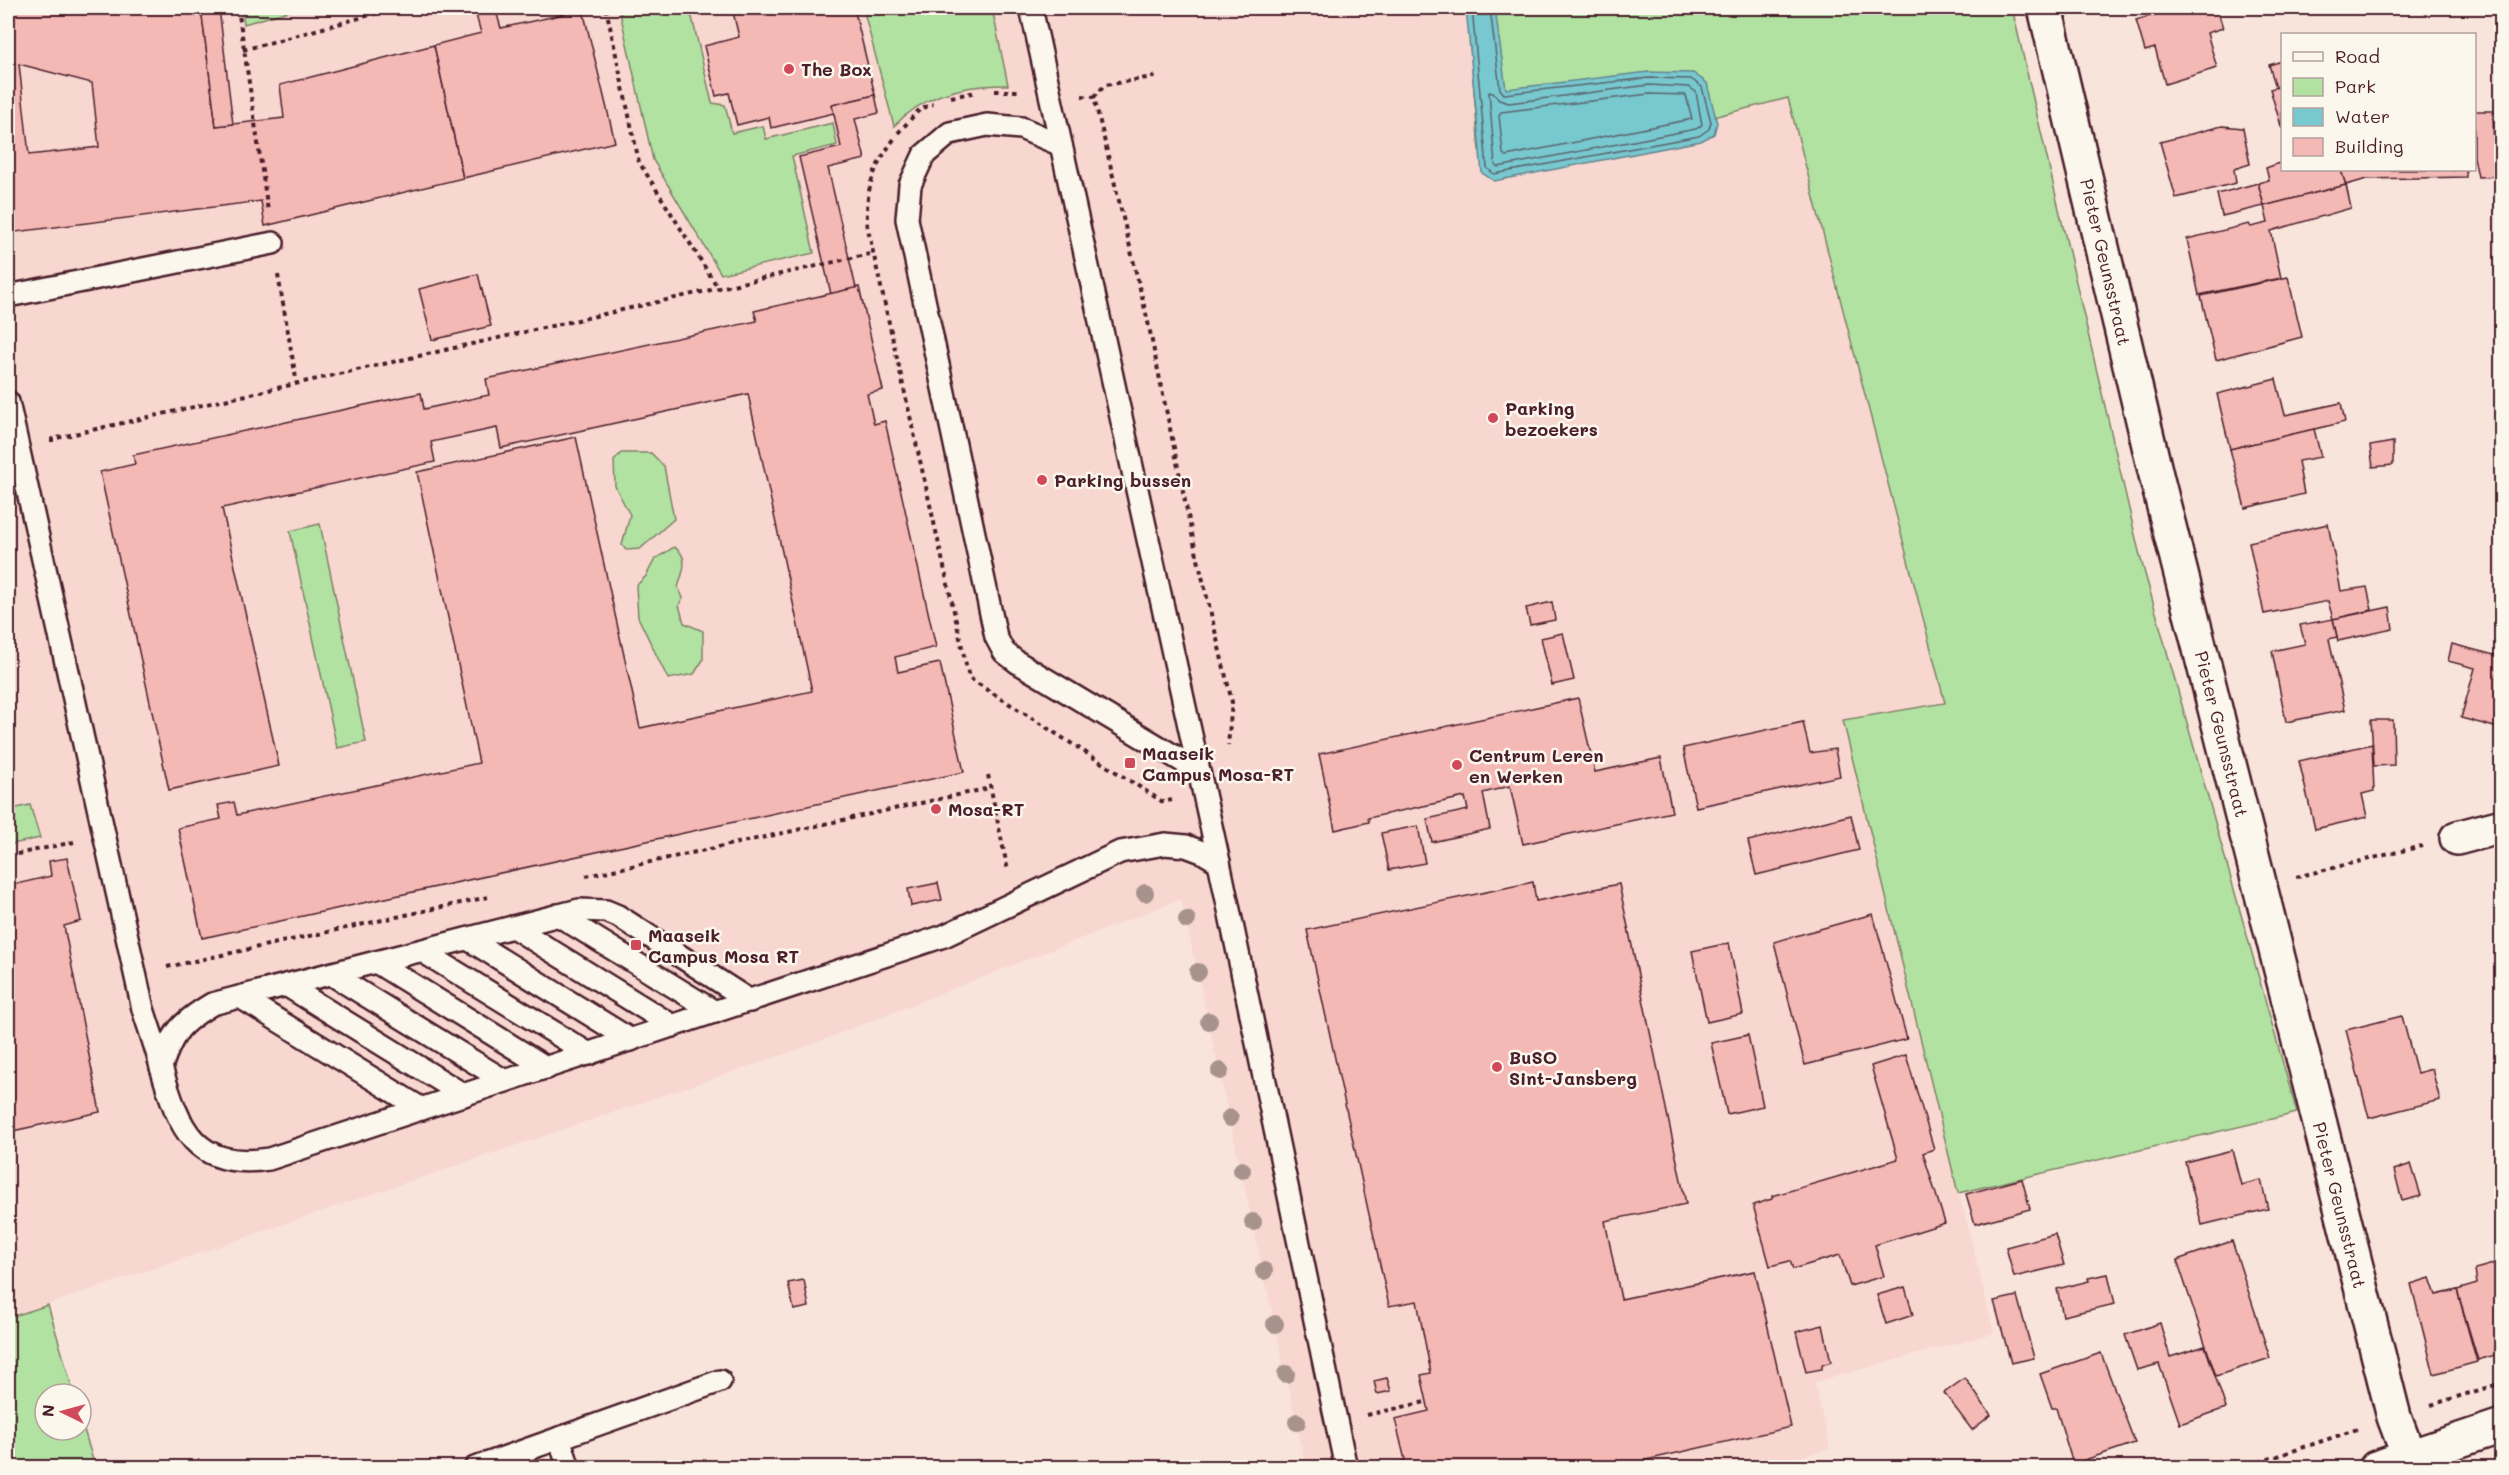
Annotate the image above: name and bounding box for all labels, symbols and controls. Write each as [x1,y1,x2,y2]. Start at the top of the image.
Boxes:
legend [2281,33,2476,171]
text: Road [2335,44,2380,68]
place label: The Box [801,57,872,81]
marker: The Box [782,62,796,76]
text: Park [2335,74,2376,98]
text: Water [2335,104,2390,128]
text: Building [2335,134,2403,158]
street label: Pieter Geunsstraat [2075,176,2137,348]
place label: Parking bezoekers [1505,396,1598,441]
marker: Parking bezoekers [1486,411,1500,425]
place label: Parking bussen [1054,468,1191,492]
marker: Parking bussen [1035,473,1049,487]
street label: Pieter Geunsstraat [2190,648,2254,820]
place label: Maaseik Campus Mosa-RT [1142,741,1295,786]
place label: Centrum Leren en Werken [1469,743,1603,788]
marker: Maaseik Campus Mosa-RT [1123,756,1137,770]
marker: Centrum Leren en Werken [1450,758,1464,772]
place label: Mosa-RT [948,797,1025,821]
marker: Mosa-RT [929,802,943,816]
place label: Maaseik Campus Mosa RT [648,923,799,968]
marker: Maaseik Campus Mosa RT [629,938,643,952]
place label: BuSO Sint-Jansberg [1509,1045,1637,1090]
marker: BuSO Sint-Jansberg [1490,1060,1504,1074]
street label: Pieter Geunsstraat [2308,1119,2372,1291]
north arrow [33,1382,93,1442]
text: N [37,1404,59,1418]

